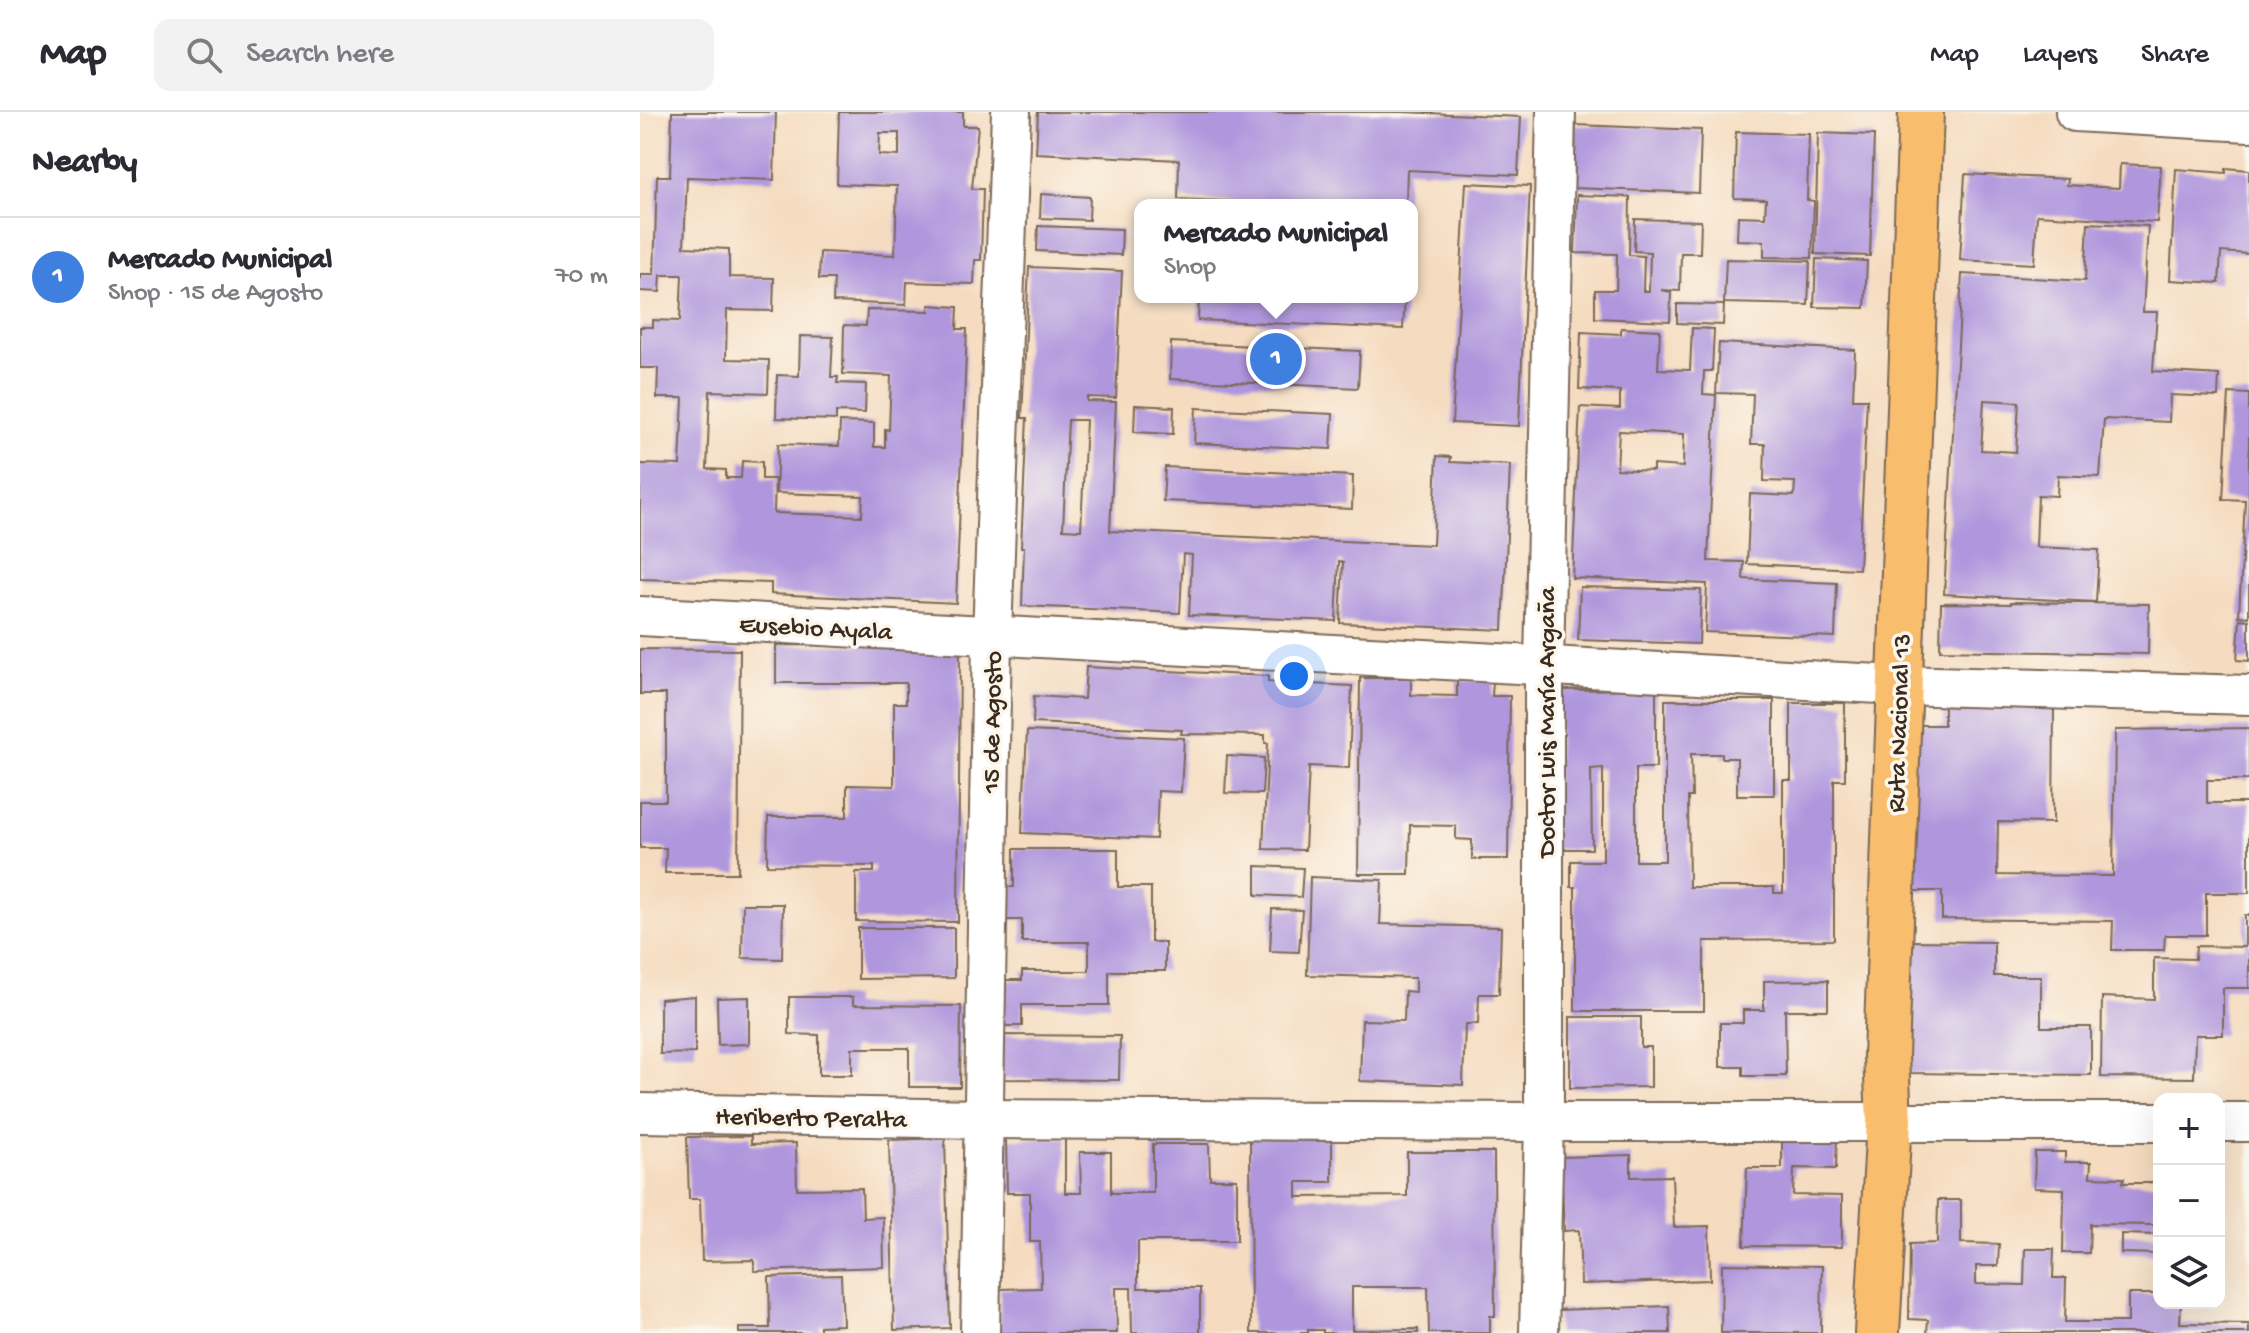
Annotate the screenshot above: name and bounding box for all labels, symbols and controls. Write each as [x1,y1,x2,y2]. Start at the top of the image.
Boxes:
search box [154,19,714,91]
text: Map [40,33,106,77]
icon: search [182,33,226,77]
text: Search here [246,38,394,73]
text: Map [1930,39,1979,72]
text: Layers [2023,39,2097,72]
text: Share [2141,39,2209,72]
text: Nearby [32,144,137,184]
popup [1134,199,1418,303]
text: Mercado Municipal [1164,218,1388,253]
text: Mercado Municipal [108,244,332,279]
text: Shop [1164,253,1216,284]
text: 1 [53,262,63,293]
text: 70 m [555,262,608,293]
text: Shop · 15 de Agosto [108,279,323,310]
pin: 1 [1250,329,1302,389]
street label: Doctor Luis María Argaña [1534,585,1565,859]
street label: Eusebio Ayala [738,611,895,650]
street label: Ruta Nacional 13 [1883,633,1920,813]
street label: 15 de Agosto [978,651,1011,795]
your location [1274,656,1314,696]
map controls [2153,1093,2225,1309]
button: + [2153,1093,2225,1165]
street label: Heriberto Peralta [715,1103,909,1138]
button: − [2153,1165,2225,1237]
button: layers [2153,1237,2225,1309]

